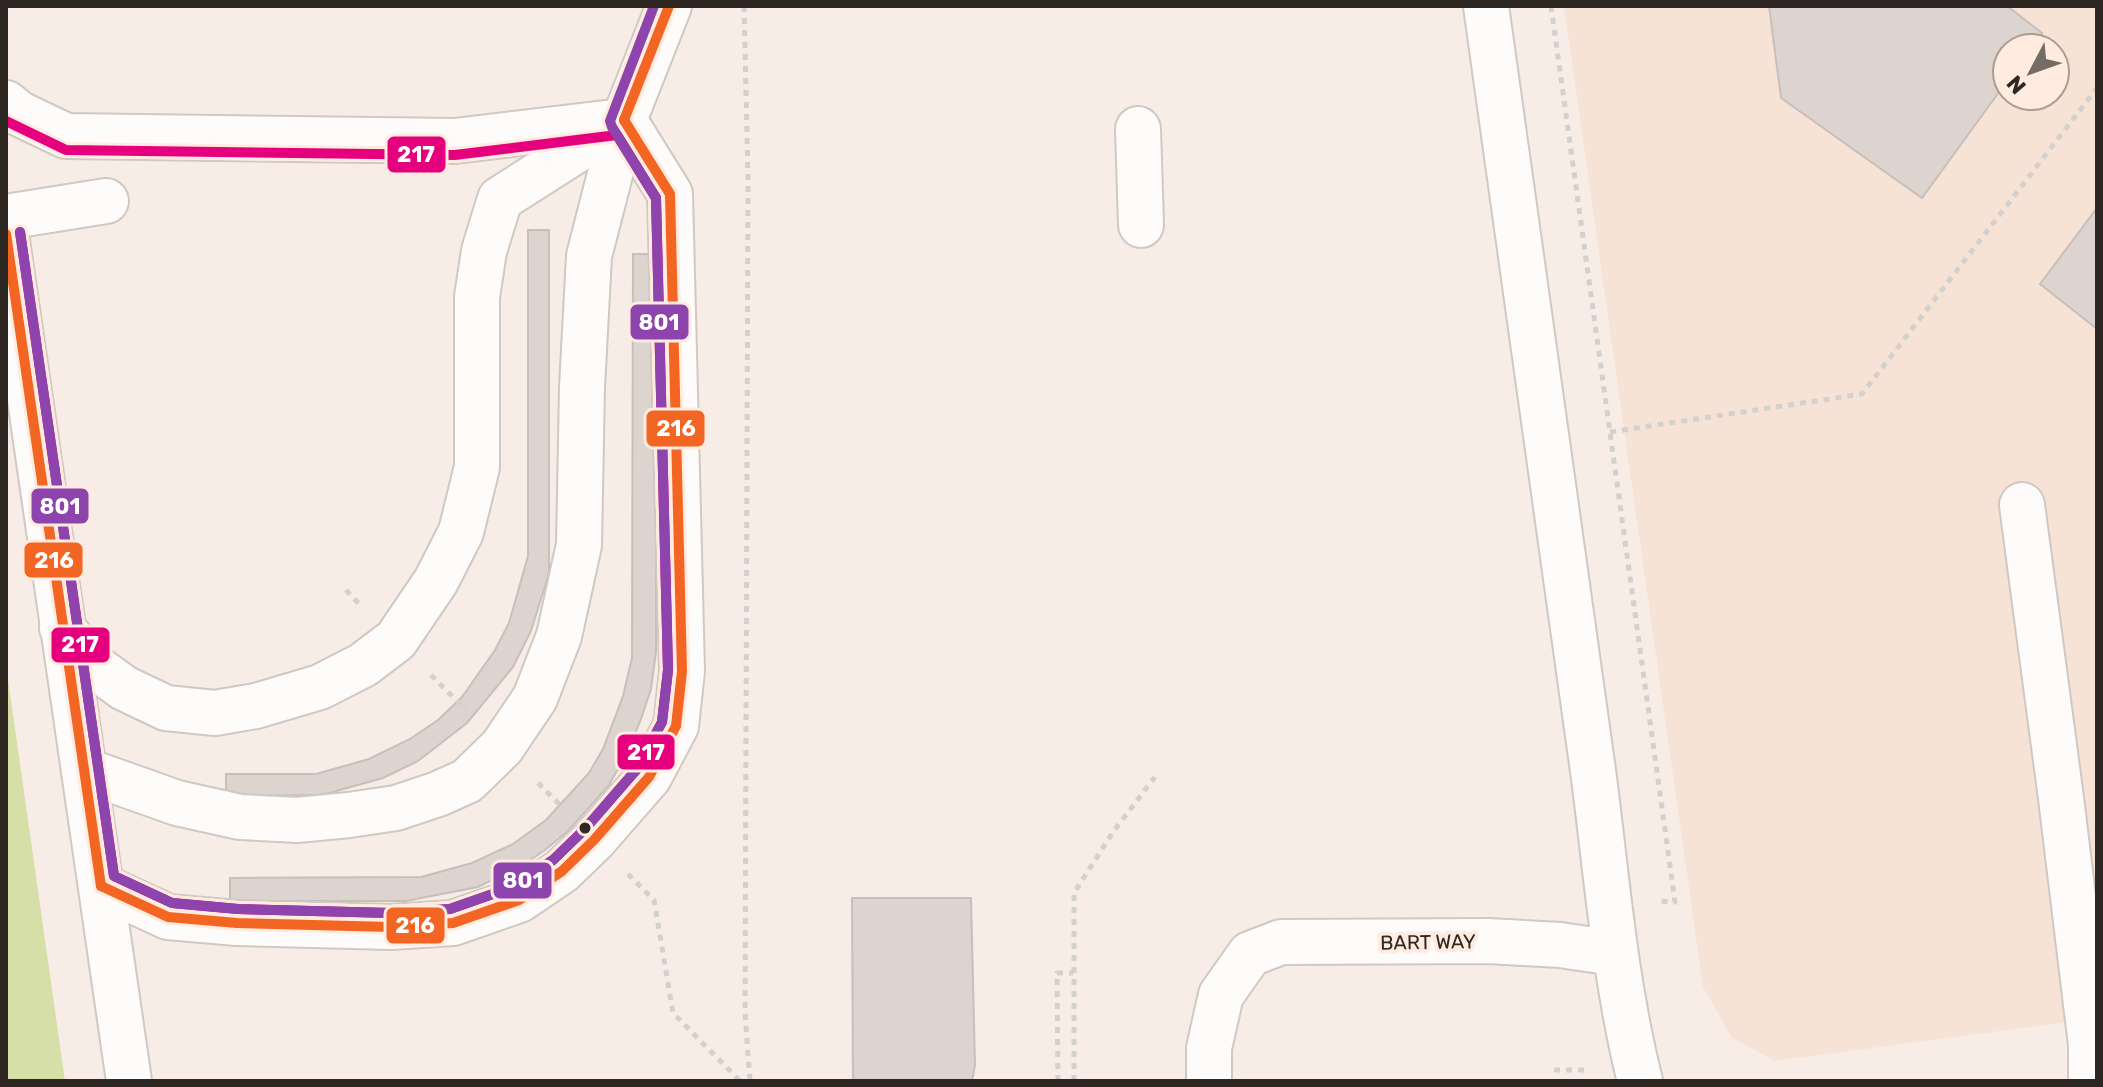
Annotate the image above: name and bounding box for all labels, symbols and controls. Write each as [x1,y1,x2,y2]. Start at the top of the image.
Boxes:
north arrow [1991,32,2071,112]
text: N [2001,70,2032,100]
line badge: 217 [386,135,447,174]
text: 217 [397,141,435,168]
line badge: 801 [629,303,690,341]
text: 801 [639,309,679,336]
line badge: 216 [645,409,706,448]
text: 216 [656,415,696,442]
line badge: 801 [30,487,90,525]
text: 801 [40,493,80,520]
line badge: 216 [23,541,84,579]
text: 216 [34,547,74,574]
line badge: 217 [50,626,111,664]
text: 217 [61,631,99,658]
line badge: 217 [616,733,676,771]
text: 217 [627,739,665,766]
unlabelled marker [577,820,593,836]
line badge: 801 [492,861,553,900]
text: 801 [503,867,543,894]
line badge: 216 [385,906,446,945]
text: 216 [395,912,435,939]
street label: BART WAY [1380,929,1476,955]

